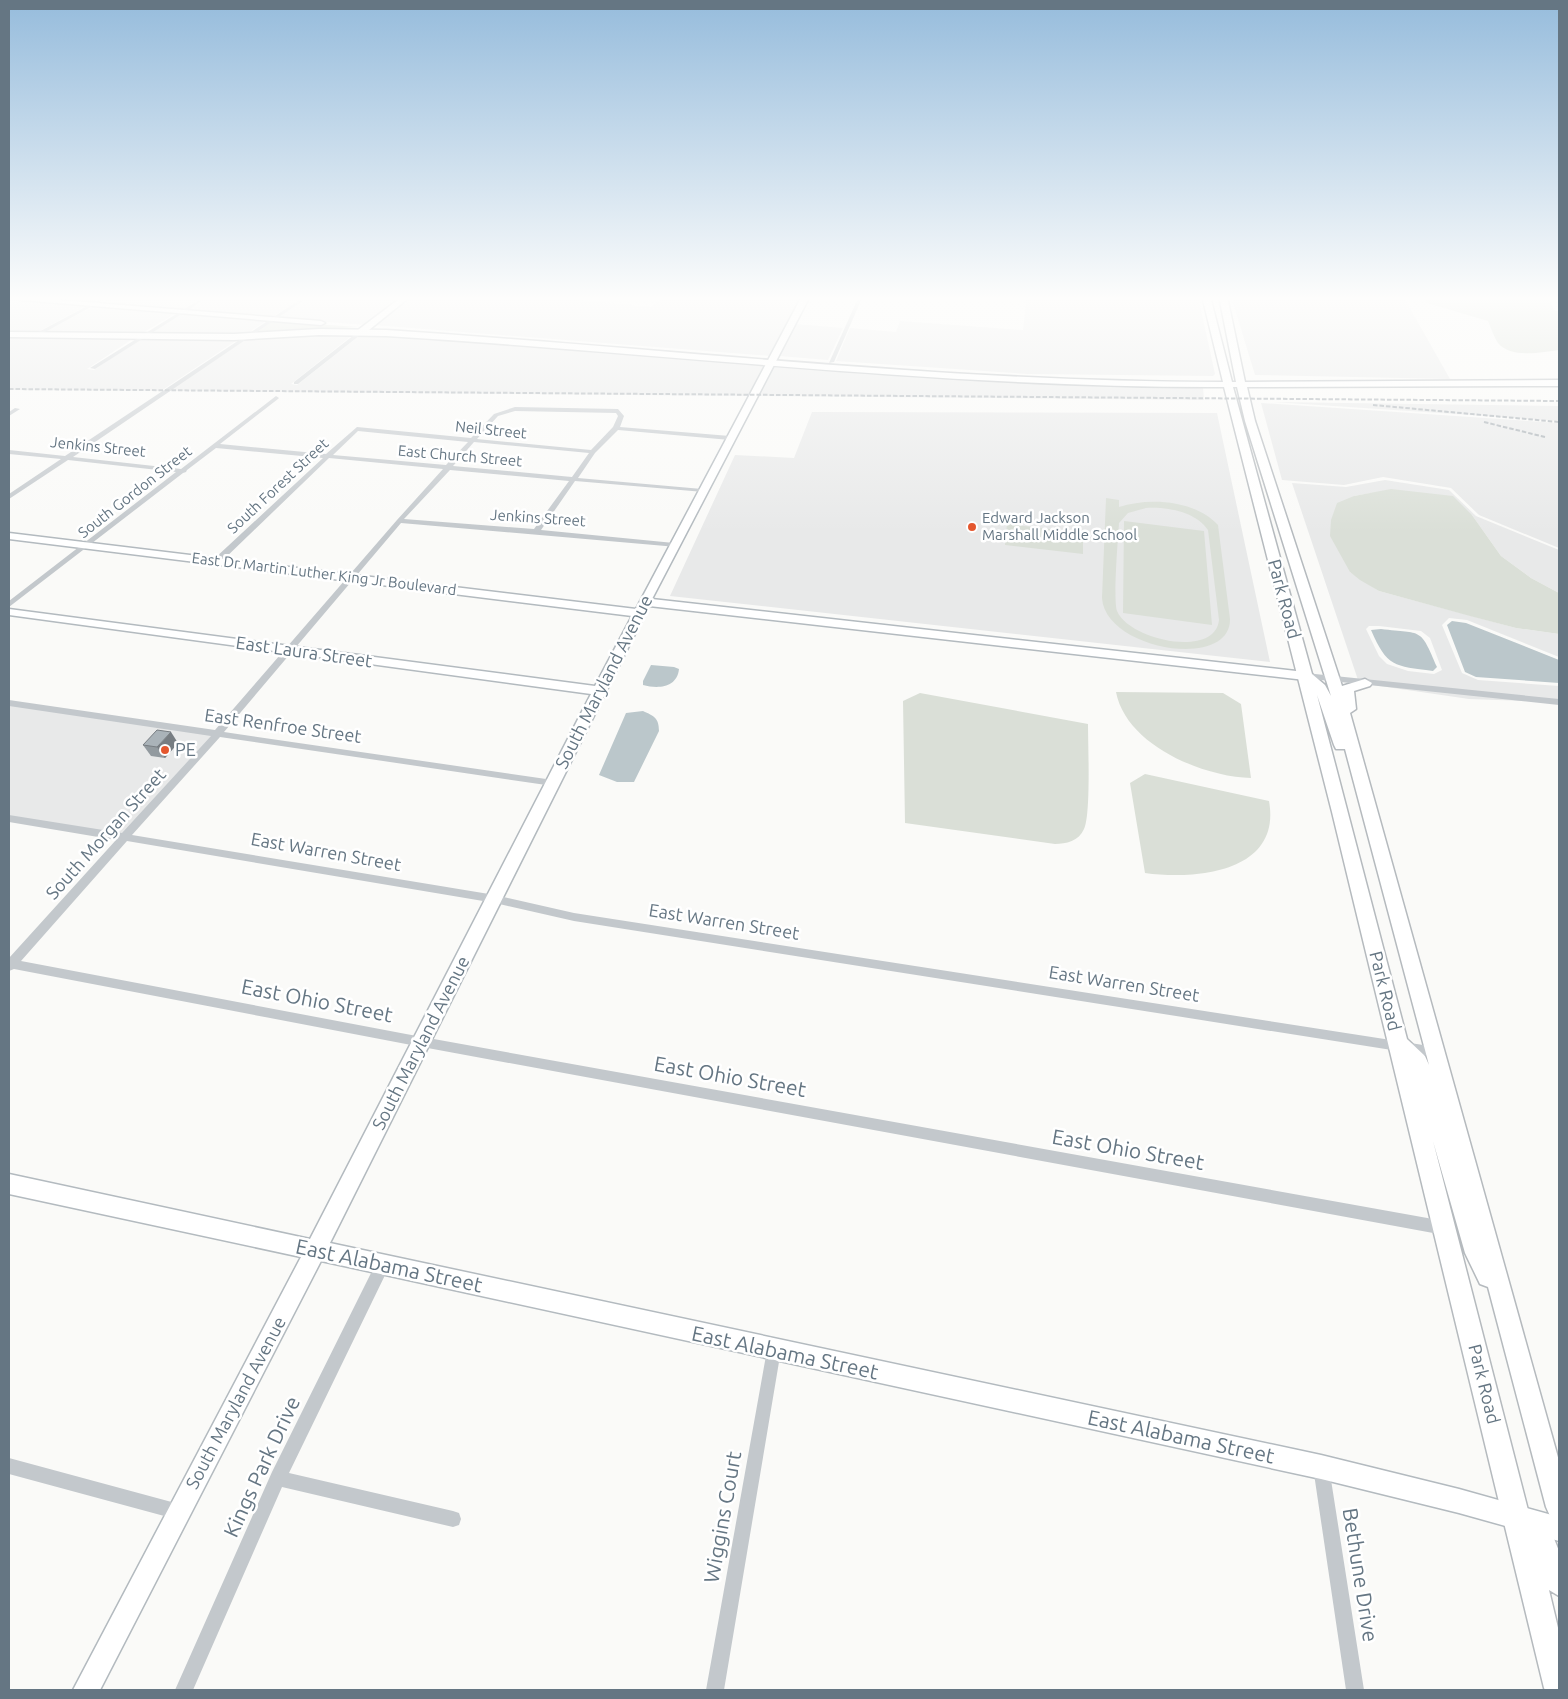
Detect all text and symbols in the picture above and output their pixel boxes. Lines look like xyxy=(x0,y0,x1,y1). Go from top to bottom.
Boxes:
street label: Neil Street xyxy=(454,417,528,442)
street label: Jenkins Street xyxy=(50,433,147,460)
street label: South Forest Street xyxy=(224,435,332,537)
street label: South Gordon Street xyxy=(75,442,195,541)
street label: East Church Street xyxy=(397,442,523,469)
street label: Jenkins Street xyxy=(490,506,587,529)
place label: Edward Jackson Marshall Middle School xyxy=(982,509,1137,543)
marker: Edward Jackson Marshall Middle School xyxy=(966,521,978,533)
street label: East Dr Martin Luther King Jr Boulevard xyxy=(191,549,457,598)
street label: Park Road xyxy=(1265,557,1305,641)
street label: South Maryland Avenue xyxy=(551,591,656,772)
street label: East Laura Street xyxy=(235,632,374,670)
street label: East Renfroe Street xyxy=(203,704,363,746)
place label: PE xyxy=(175,739,196,759)
marker: PE xyxy=(159,744,171,756)
street label: South Morgan Street xyxy=(41,764,169,903)
street label: East Warren Street xyxy=(250,828,403,874)
street label: East Warren Street xyxy=(647,899,801,943)
street label: Park Road xyxy=(1366,949,1406,1033)
street label: South Maryland Avenue xyxy=(368,952,473,1133)
street label: East Warren Street xyxy=(1047,961,1201,1005)
street label: East Ohio Street xyxy=(239,974,395,1026)
street label: East Ohio Street xyxy=(652,1051,808,1101)
street label: East Ohio Street xyxy=(1050,1124,1206,1174)
street label: East Alabama Street xyxy=(294,1234,485,1297)
street label: South Maryland Avenue xyxy=(181,1313,289,1492)
street label: East Alabama Street xyxy=(690,1321,881,1384)
street label: Park Road xyxy=(1465,1342,1505,1426)
street label: Kings Park Drive xyxy=(218,1392,304,1541)
street label: East Alabama Street xyxy=(1086,1405,1277,1468)
street label: Wiggins Court xyxy=(699,1449,745,1585)
street label: Bethune Drive xyxy=(1339,1506,1383,1643)

